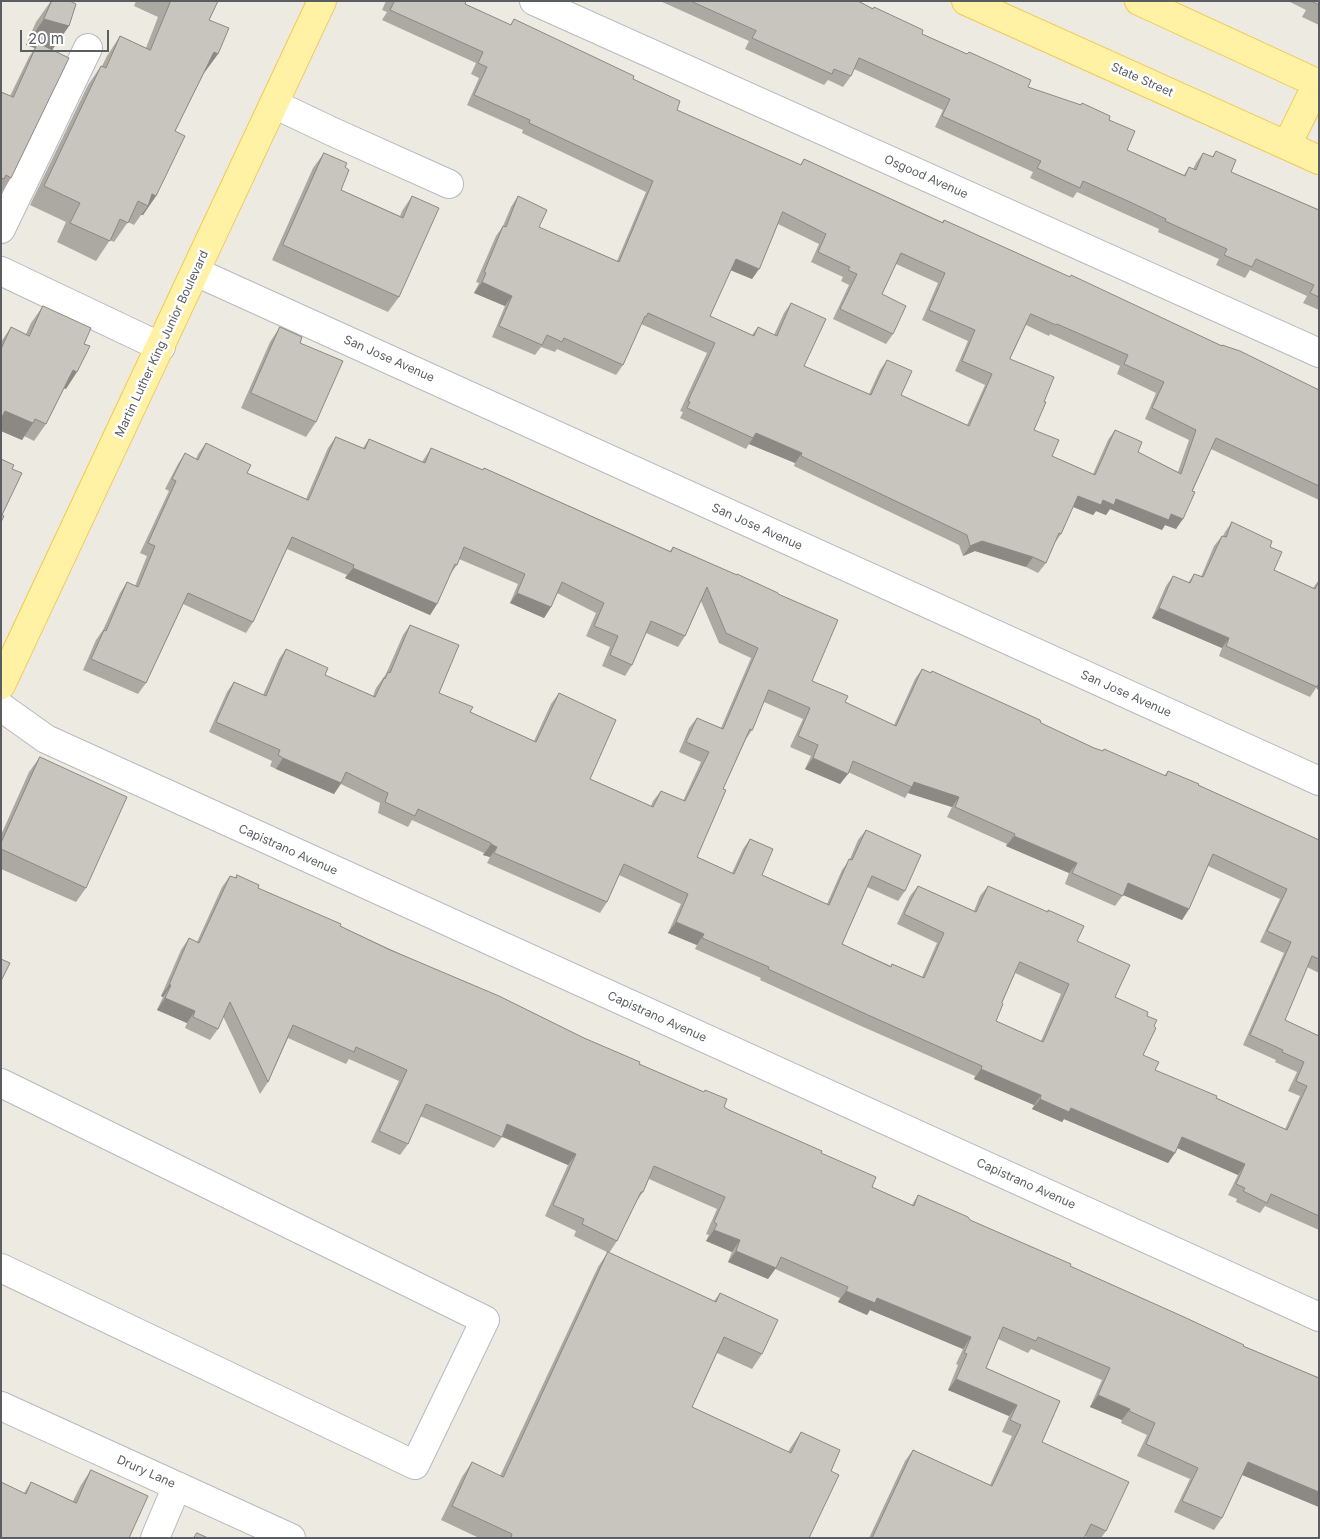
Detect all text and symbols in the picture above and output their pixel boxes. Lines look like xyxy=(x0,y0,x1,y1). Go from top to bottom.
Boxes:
scale bar xyxy=(22,20,111,52)
text: 20 m xyxy=(28,29,64,48)
street label: State Street xyxy=(1109,60,1175,100)
street label: Osgood Avenue xyxy=(882,152,970,202)
street label: Martin Luther King Junior Boulevard xyxy=(112,248,212,440)
street label: San Jose Avenue xyxy=(341,333,437,385)
street label: San Jose Avenue xyxy=(709,501,805,553)
street label: San Jose Avenue xyxy=(1078,668,1174,720)
street label: Capistrano Avenue xyxy=(236,822,340,878)
street label: Capistrano Avenue xyxy=(605,989,709,1045)
street label: Capistrano Avenue xyxy=(974,1156,1078,1212)
street label: Drury Lane xyxy=(114,1453,178,1491)

